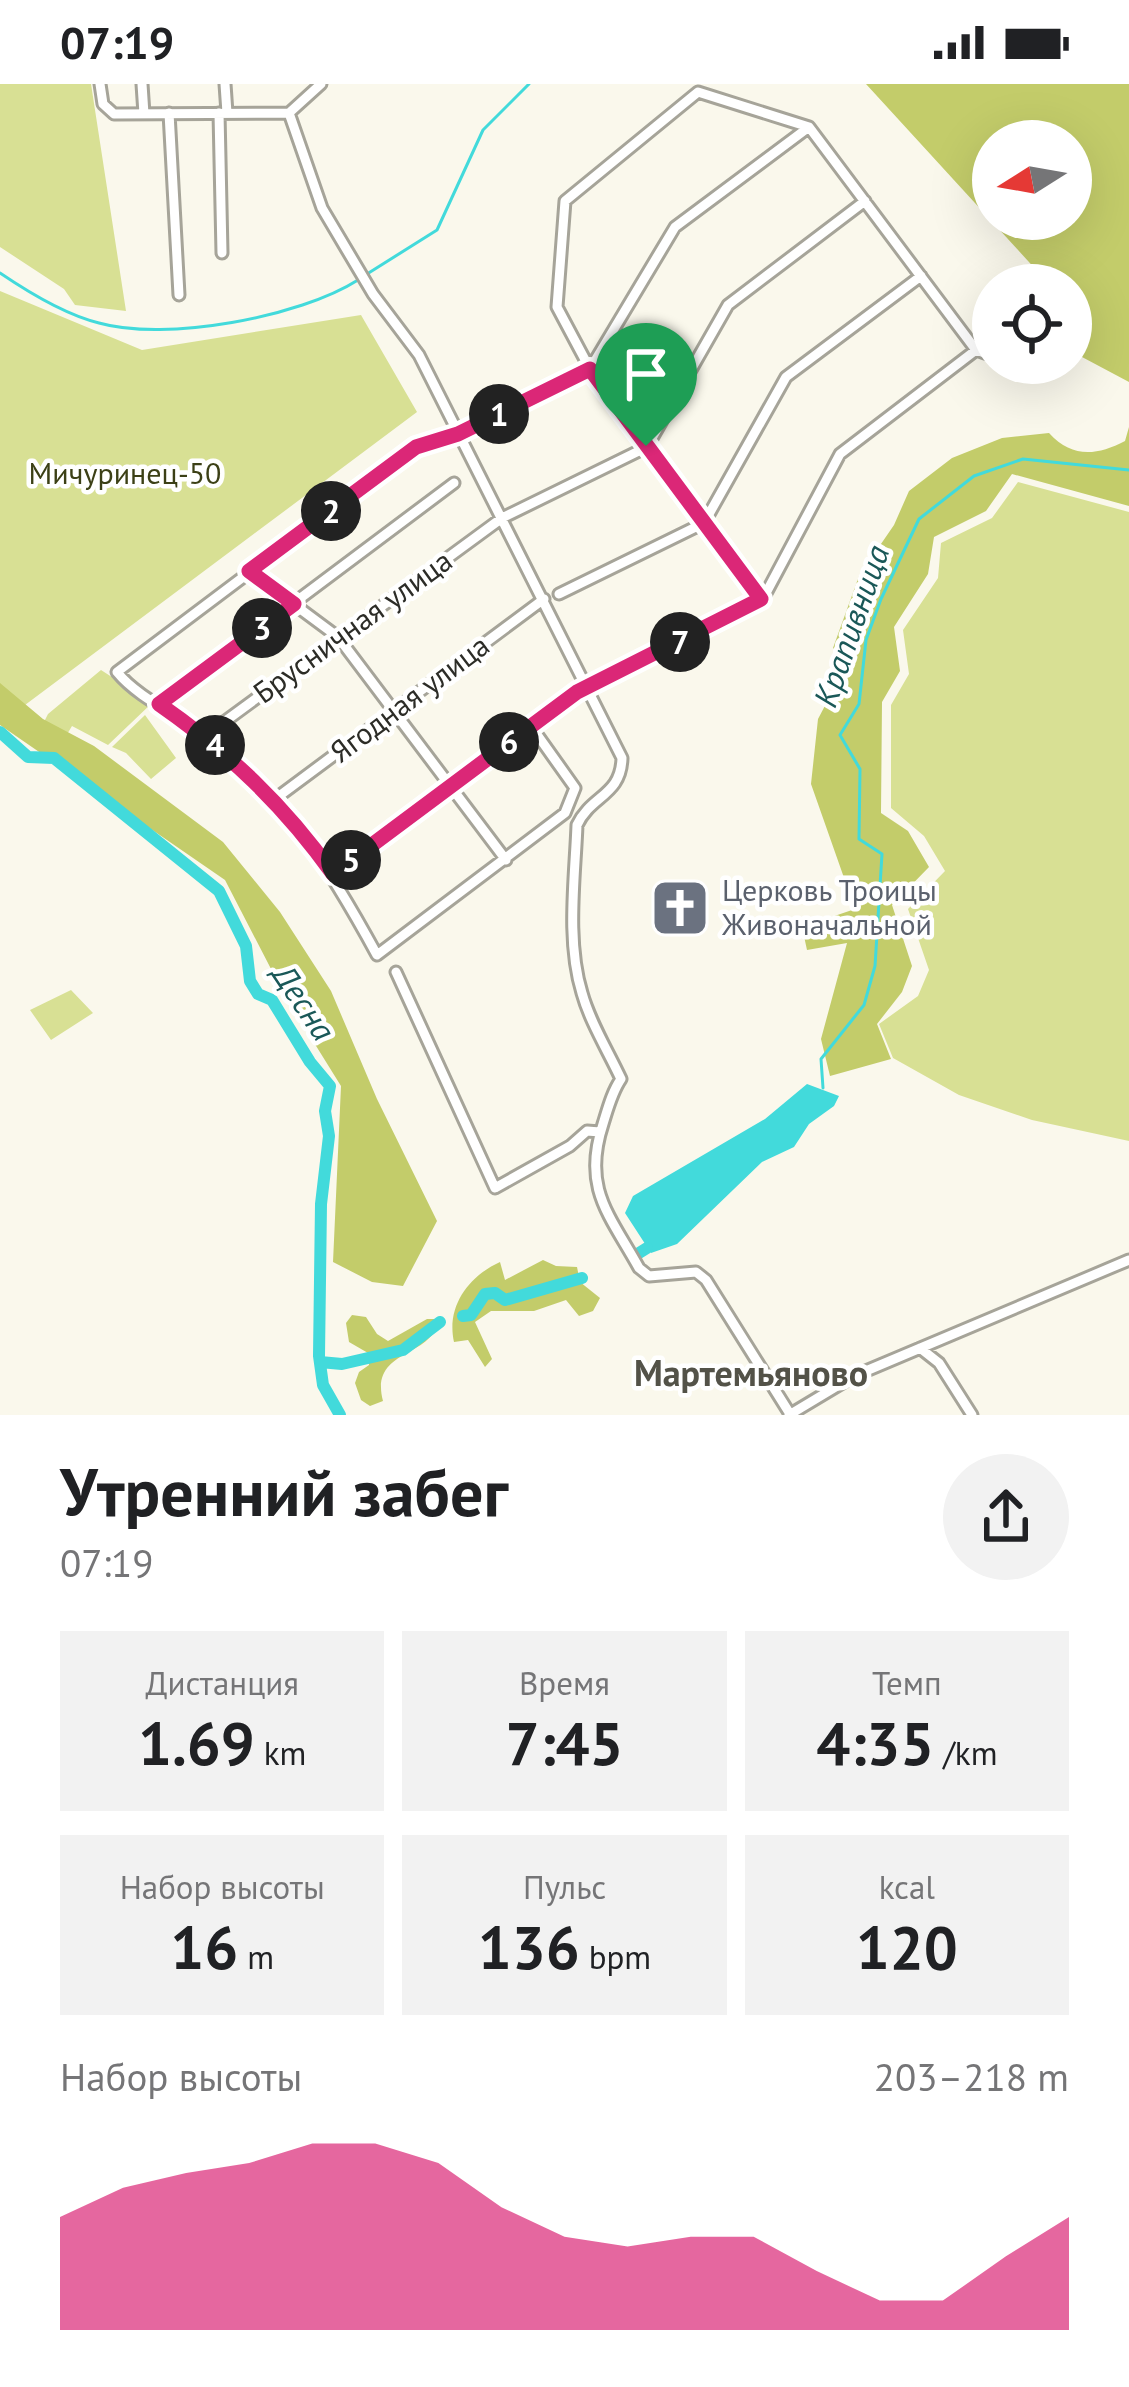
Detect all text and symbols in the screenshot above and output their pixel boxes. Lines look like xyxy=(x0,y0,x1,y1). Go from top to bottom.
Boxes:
text: 07:19 xyxy=(60,13,174,71)
north arrow xyxy=(972,120,1092,240)
map controls xyxy=(972,120,1092,384)
button: locate xyxy=(972,264,1092,384)
pin xyxy=(595,323,697,446)
icon: arrive xyxy=(613,341,679,407)
pin: 1 xyxy=(469,384,529,444)
text: 1 xyxy=(490,392,508,435)
park label: Мичуринец-50 xyxy=(29,453,221,492)
pin: 2 xyxy=(301,481,361,541)
text: 2 xyxy=(322,489,340,532)
water label: Крапивница xyxy=(803,539,898,712)
street label: Брусничная улица xyxy=(245,540,459,711)
pin: 3 xyxy=(232,598,292,658)
text: 3 xyxy=(253,606,271,649)
pin: 7 xyxy=(650,612,710,672)
text: 7 xyxy=(671,620,689,663)
street label: Ягодная улица xyxy=(322,625,496,770)
pin: 6 xyxy=(479,712,539,772)
pin: 4 xyxy=(185,715,245,775)
text: 6 xyxy=(500,720,518,763)
text: 4 xyxy=(206,723,224,766)
pin: 5 xyxy=(321,830,381,890)
text: 5 xyxy=(342,838,360,881)
place label: Церковь Троицы Живоначальной xyxy=(721,870,937,943)
church icon: Церковь Троицы Живоначальной xyxy=(649,877,711,939)
water label: Десна xyxy=(262,953,346,1048)
district label: Мартемьяново xyxy=(634,1349,868,1396)
text: Утренний забег xyxy=(60,1449,508,1534)
button: share xyxy=(943,1454,1069,1580)
text: 07:19 xyxy=(60,1537,154,1588)
text: Дистанция xyxy=(145,1661,299,1704)
text: Время xyxy=(519,1661,610,1704)
text: Темп xyxy=(872,1661,942,1704)
text: 1.69 xyxy=(138,1704,255,1782)
text: 7:45 xyxy=(505,1704,624,1782)
text: 4:35 xyxy=(816,1704,934,1782)
text: km xyxy=(255,1731,306,1774)
text: /km xyxy=(934,1731,997,1774)
text: Набор высоты xyxy=(120,1865,325,1908)
text: Пульс xyxy=(523,1865,606,1908)
text: kcal xyxy=(879,1865,935,1908)
text: 16 xyxy=(170,1908,238,1986)
text: 136 xyxy=(478,1908,580,1986)
text: 120 xyxy=(856,1908,958,1986)
text: m xyxy=(238,1935,274,1978)
text: bpm xyxy=(580,1935,651,1978)
text: Набор высоты xyxy=(60,2051,302,2102)
text: 203–218 m xyxy=(874,2051,1069,2102)

